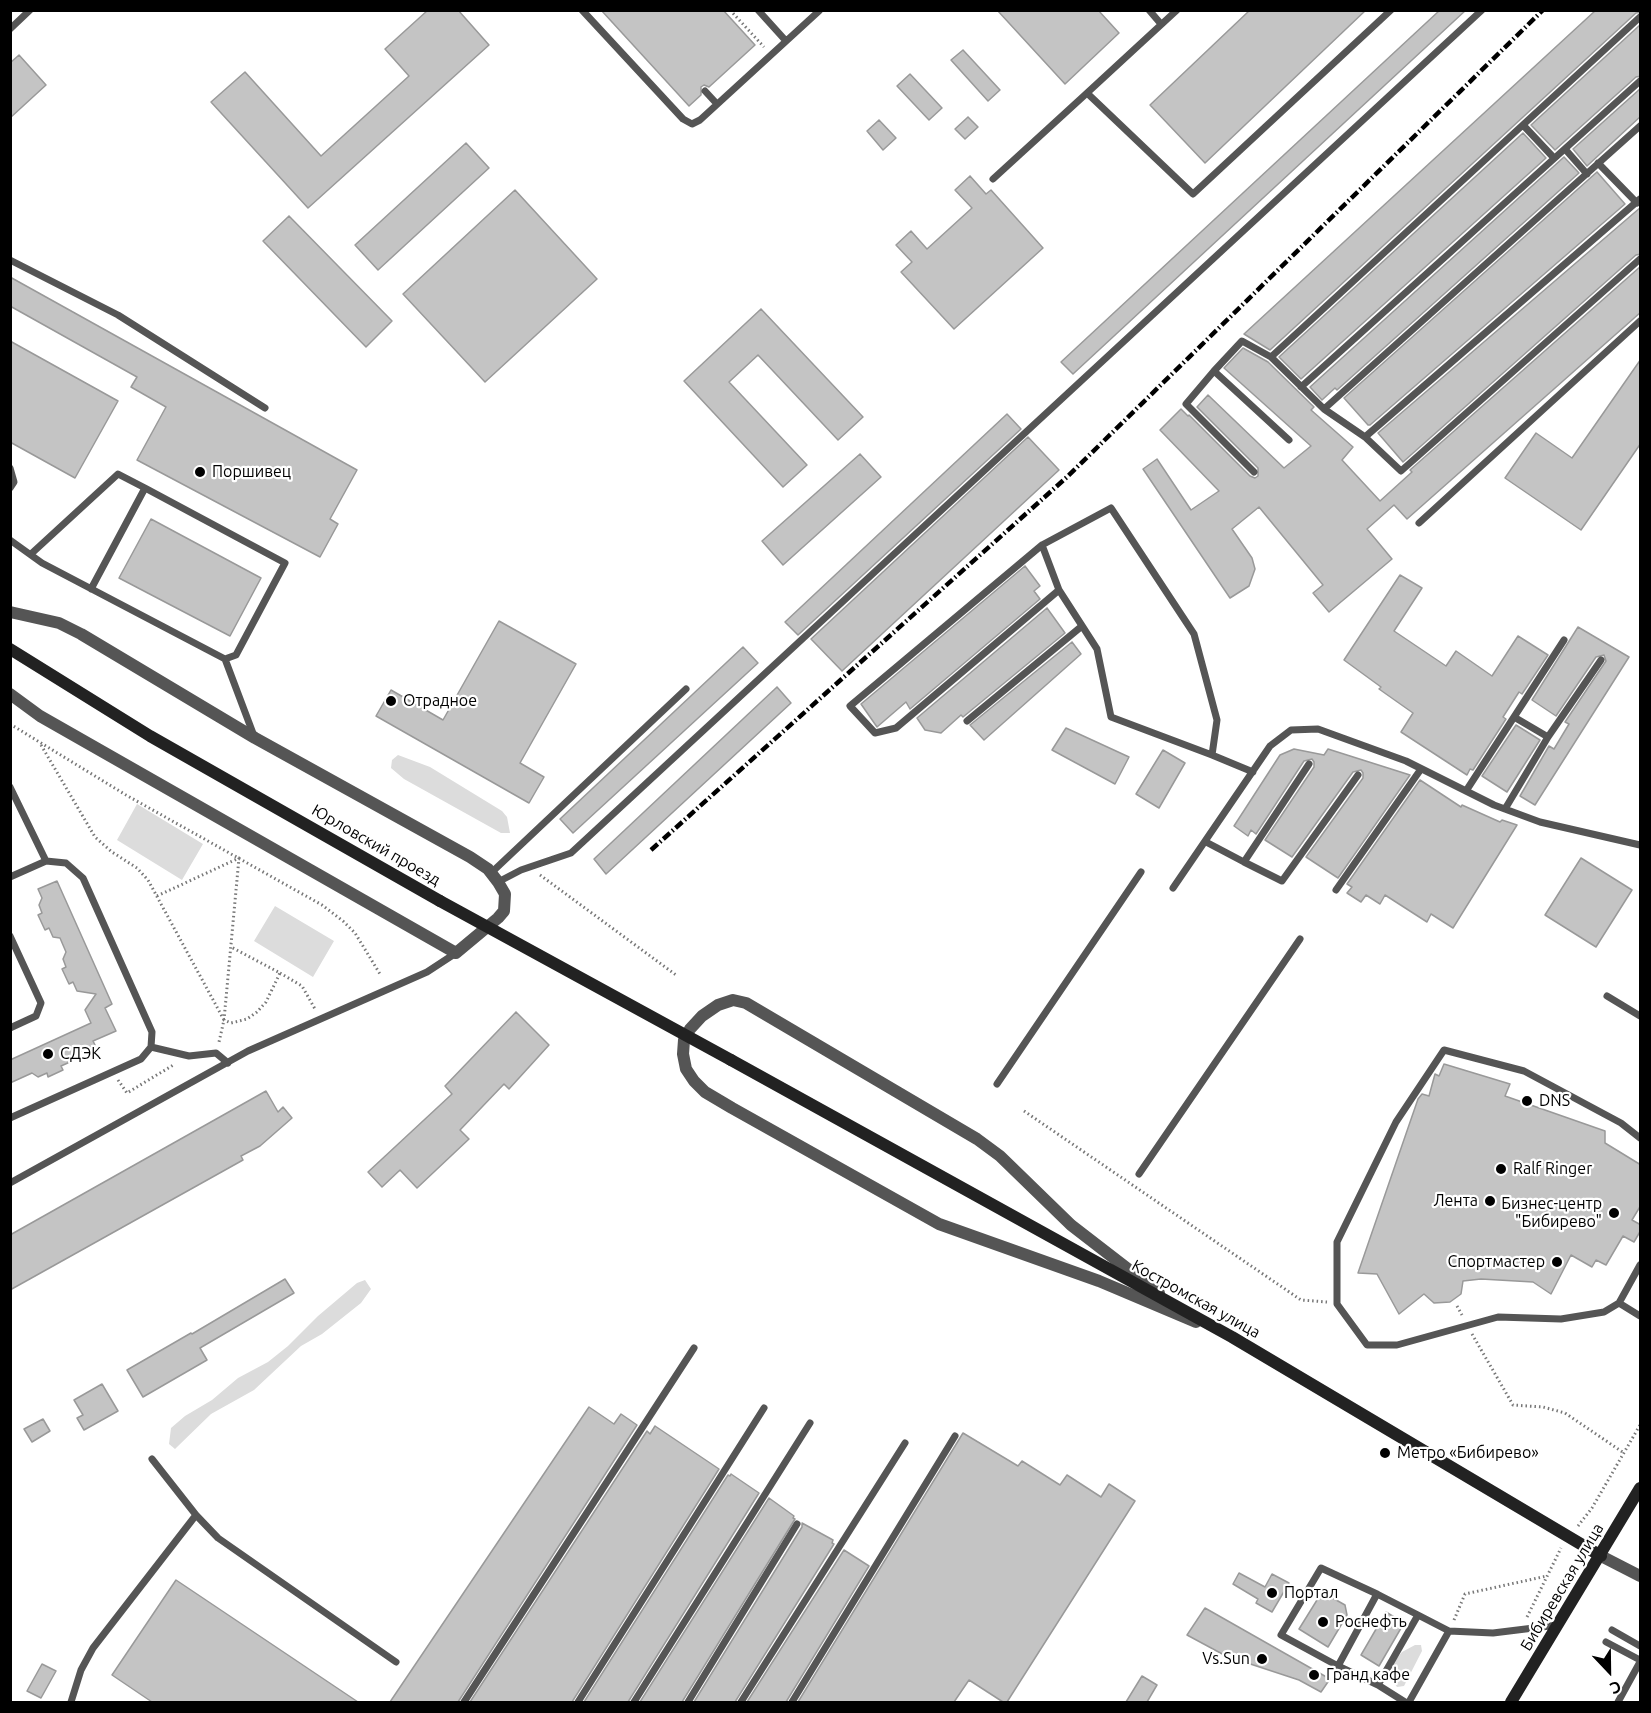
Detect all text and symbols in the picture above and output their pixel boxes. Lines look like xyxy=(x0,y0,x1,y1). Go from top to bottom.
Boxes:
place label: Поршивец xyxy=(212,462,291,482)
marker: Поршивец xyxy=(193,465,207,479)
place label: Отрадное xyxy=(403,691,477,711)
marker: Отрадное xyxy=(384,694,398,708)
street label: Юрловский проезд xyxy=(308,800,444,890)
place label: СДЭК xyxy=(60,1044,101,1064)
marker: СДЭК xyxy=(41,1047,55,1061)
place label: DNS xyxy=(1539,1091,1570,1111)
marker: DNS xyxy=(1520,1094,1534,1108)
place label: Ralf Ringer xyxy=(1513,1159,1592,1179)
marker: Ralf Ringer xyxy=(1494,1162,1508,1176)
place label: Лента xyxy=(1433,1191,1478,1211)
marker: Лента xyxy=(1483,1194,1497,1208)
place label: Бизнес-центр "Бибирево" xyxy=(1501,1194,1602,1232)
marker: Бизнес-центр "Бибирево" xyxy=(1607,1206,1621,1220)
place label: Спортмастер xyxy=(1447,1252,1545,1272)
marker: Спортмастер xyxy=(1550,1255,1564,1269)
street label: Костромская улица xyxy=(1128,1256,1264,1342)
place label: Метро «Бибирево» xyxy=(1397,1443,1539,1463)
marker: Метро «Бибирево» xyxy=(1378,1446,1392,1460)
street label: Бибиревская улица xyxy=(1516,1520,1608,1654)
place label: Портал xyxy=(1284,1583,1338,1603)
marker: Портал xyxy=(1265,1586,1279,1600)
place label: Роснефть xyxy=(1335,1612,1407,1632)
marker: Роснефть xyxy=(1316,1615,1330,1629)
north arrow xyxy=(1579,1641,1639,1701)
place label: Vs.Sun xyxy=(1202,1649,1250,1669)
marker: Vs.Sun xyxy=(1255,1652,1269,1666)
place label: Гранд кафе xyxy=(1326,1665,1410,1685)
marker: Гранд кафе xyxy=(1307,1668,1321,1682)
text: С xyxy=(1608,1677,1624,1698)

